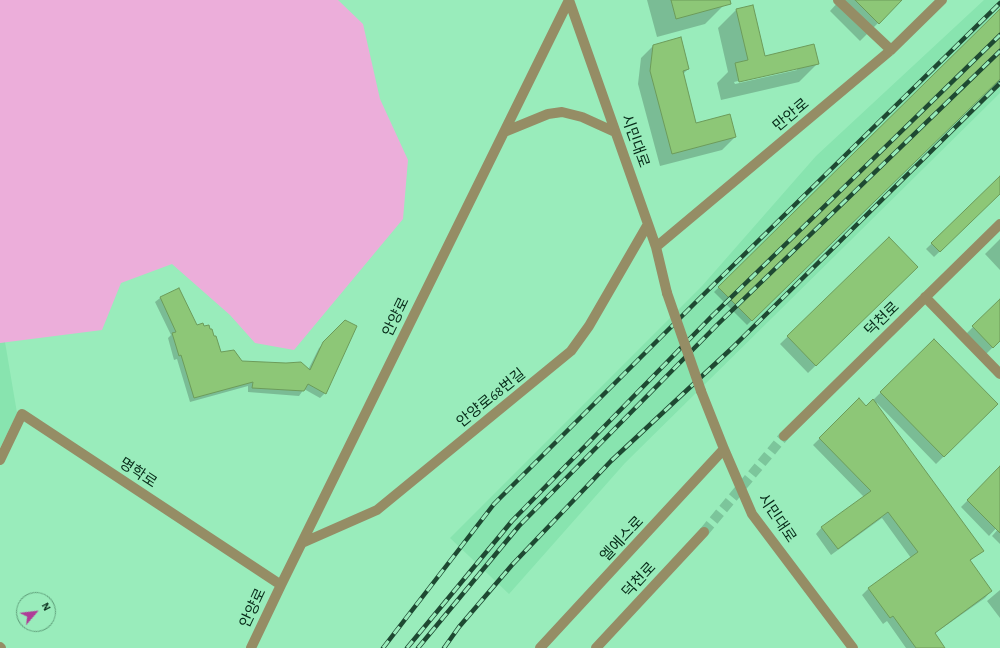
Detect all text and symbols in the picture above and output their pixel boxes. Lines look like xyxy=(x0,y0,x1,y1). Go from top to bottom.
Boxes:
street label: 만안로 xyxy=(769,95,813,135)
street label: 시민대로 xyxy=(617,112,653,170)
street label: 안양로 xyxy=(379,294,413,340)
street label: 덕천로 xyxy=(861,298,903,340)
street label: 안양로68번길 xyxy=(453,365,529,431)
street label: 명학로 xyxy=(116,454,160,492)
street label: 시민대로 xyxy=(754,490,800,546)
street label: 엘에스로 xyxy=(597,513,647,565)
street label: 덕천로 xyxy=(618,559,660,601)
street label: 안양로 xyxy=(236,585,270,631)
north arrow xyxy=(16,592,56,632)
text: N xyxy=(40,601,53,613)

